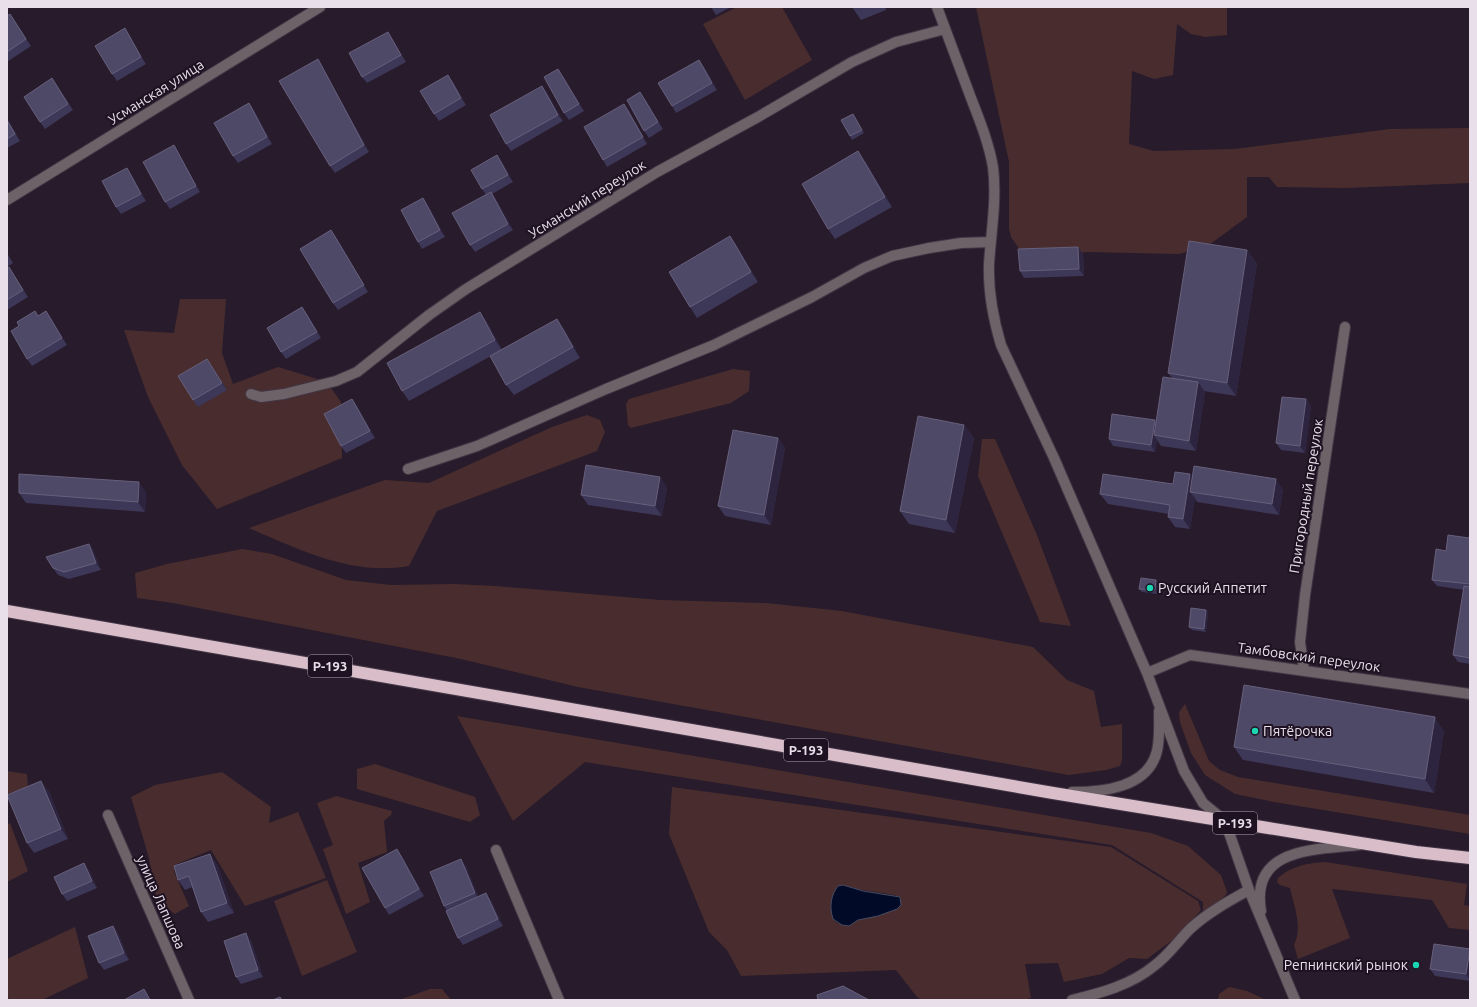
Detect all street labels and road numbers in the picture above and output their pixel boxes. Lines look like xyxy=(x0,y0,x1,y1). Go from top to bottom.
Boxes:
street label: Усманская улица xyxy=(105,56,207,128)
street label: Усманский переулок xyxy=(526,156,648,242)
street label: Пригородный переулок xyxy=(1286,418,1326,574)
street label: Тамбовский переулок xyxy=(1237,639,1381,675)
road number: Р-193 xyxy=(308,655,352,677)
road number: Р-193 xyxy=(784,739,828,761)
road number: Р-193 xyxy=(1213,812,1257,834)
street label: улица Лапшова xyxy=(133,853,189,951)

